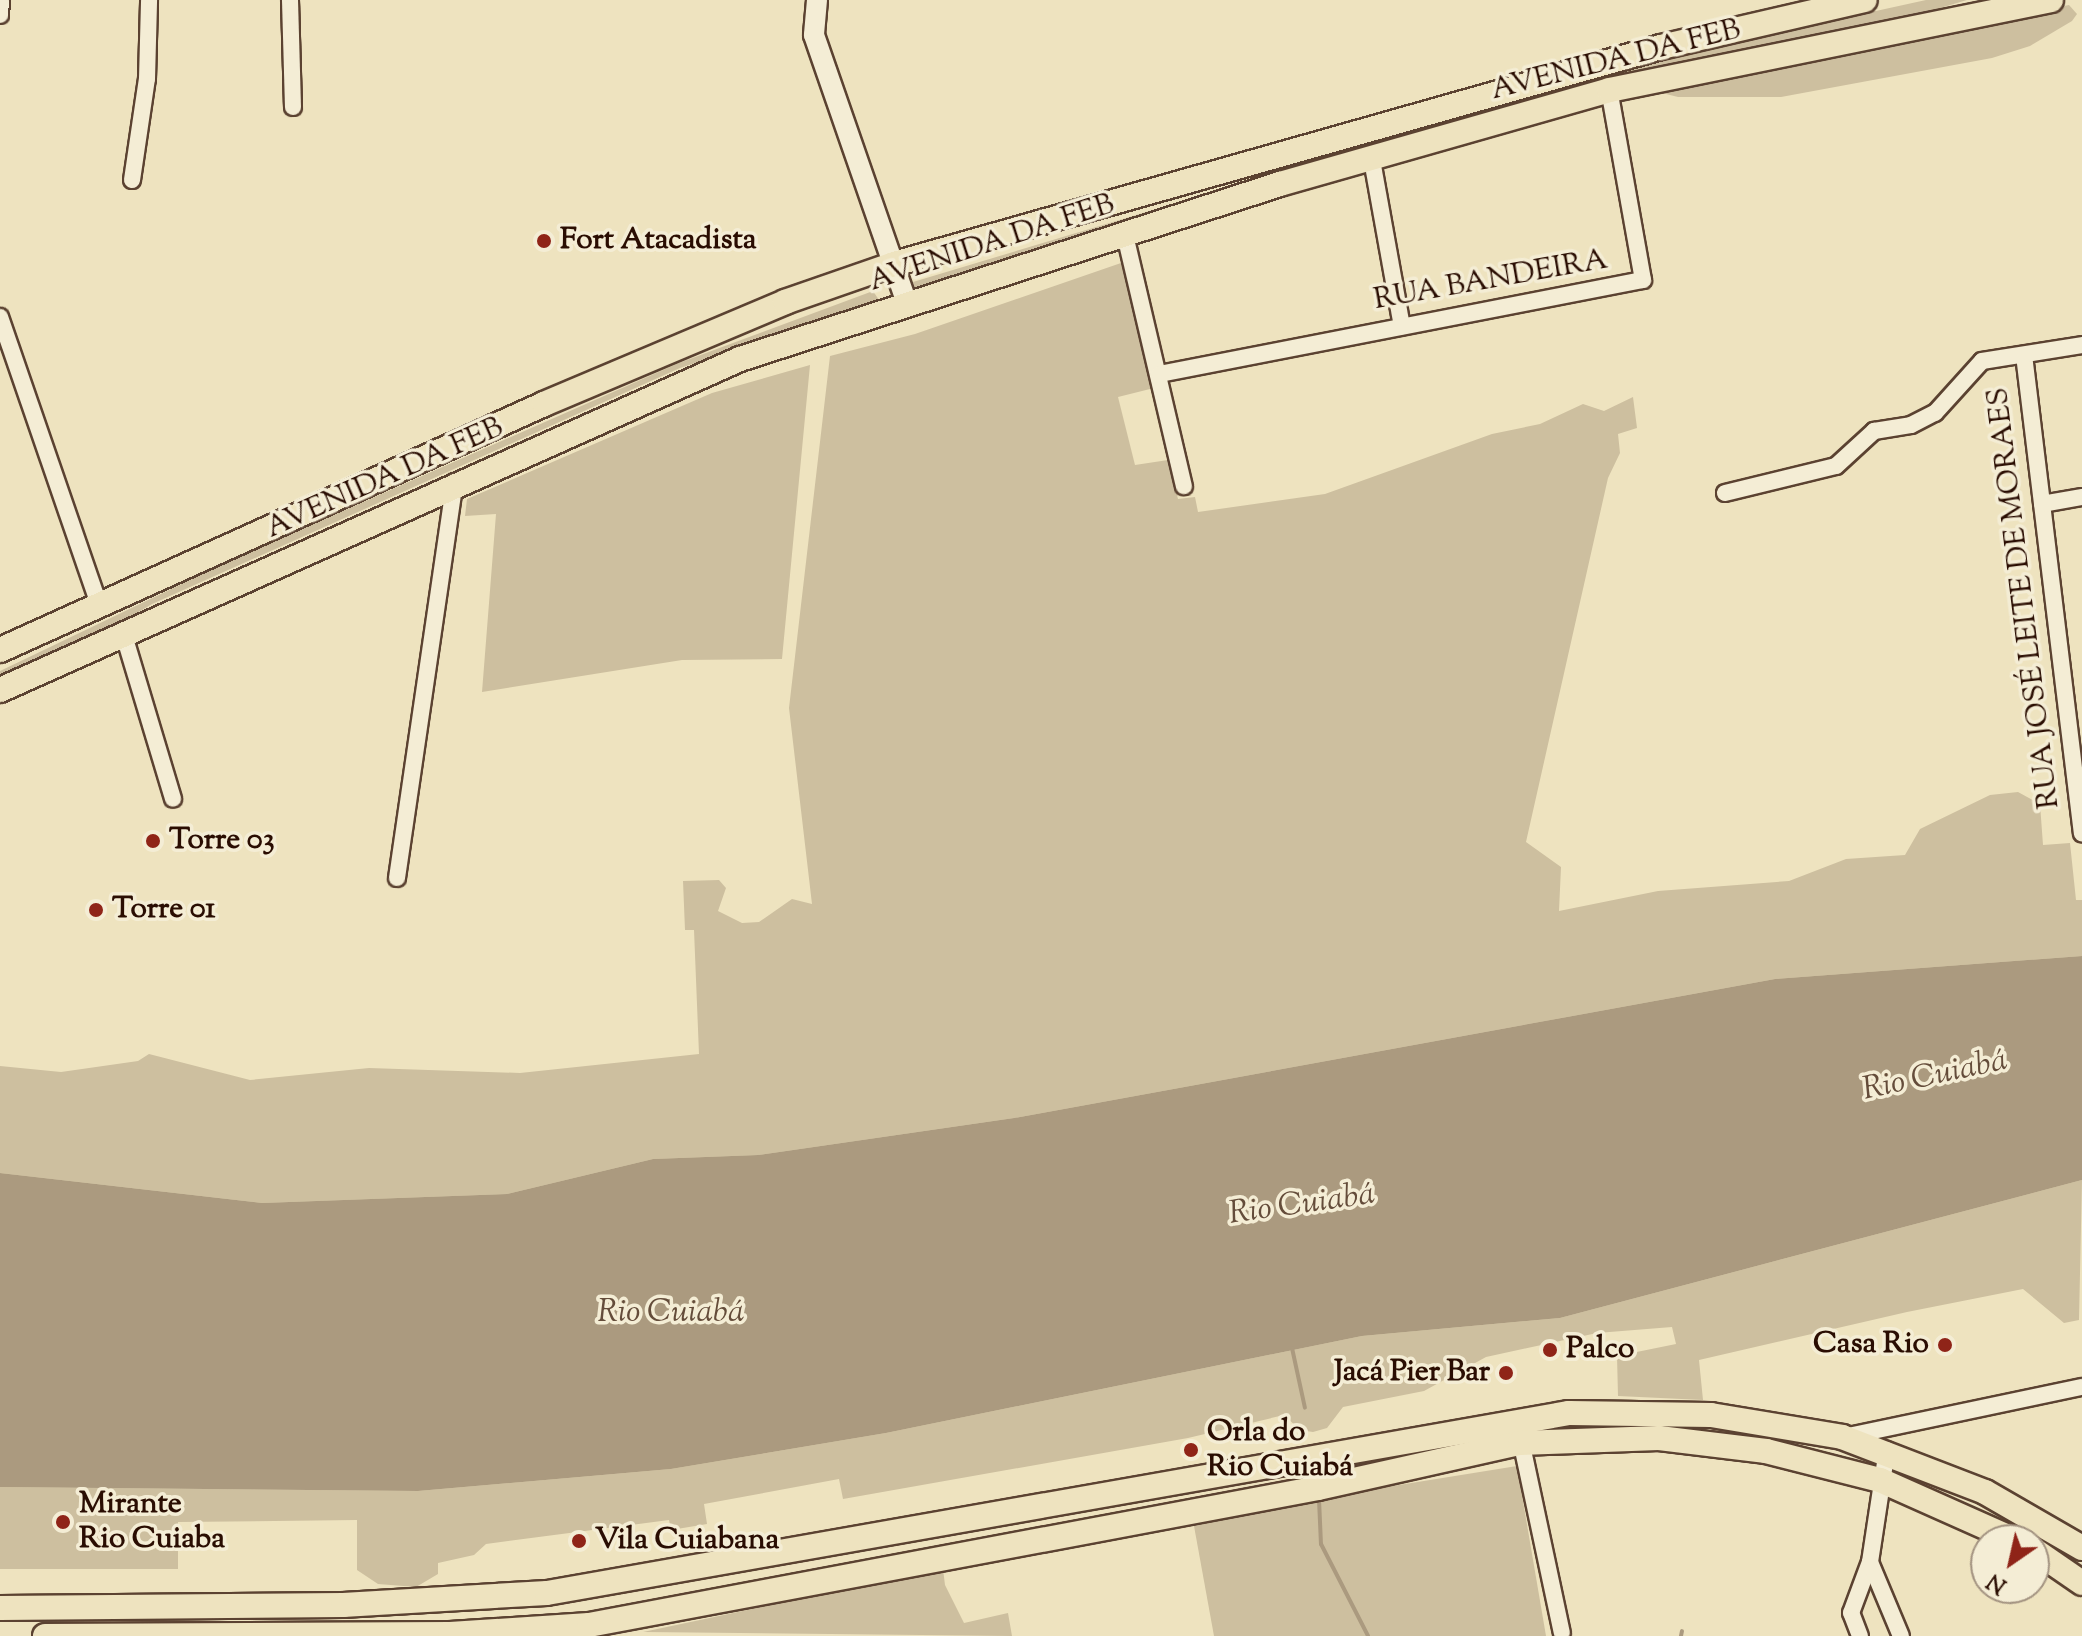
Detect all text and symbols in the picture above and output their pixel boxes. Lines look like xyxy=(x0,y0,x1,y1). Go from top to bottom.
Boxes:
street label: AVENIDA DA FEB xyxy=(1487,13,1745,109)
street label: AVENIDA DA FEB xyxy=(865,187,1119,301)
place label: Fort Atacadista xyxy=(560,223,757,259)
marker: Fort Atacadista xyxy=(535,232,553,250)
street label: RUA BANDEIRA xyxy=(1371,243,1611,319)
street label: RUA JOSÉ LEITE DE MORAES xyxy=(1981,385,2069,811)
street label: AVENIDA DA FEB xyxy=(261,411,509,547)
place label: Torre 03 xyxy=(169,823,275,859)
marker: Torre 03 xyxy=(144,832,162,850)
place label: Torre 01 xyxy=(112,892,215,928)
marker: Torre 01 xyxy=(87,901,105,919)
water label: Rio Cuiabá xyxy=(1859,1042,2011,1110)
water label: Rio Cuiabá xyxy=(1227,1176,1377,1234)
water label: Rio Cuiabá xyxy=(598,1294,744,1332)
place label: Casa Rio xyxy=(1813,1327,1929,1363)
place label: Palco xyxy=(1566,1332,1634,1368)
marker: Casa Rio xyxy=(1936,1336,1954,1354)
marker: Palco xyxy=(1541,1341,1559,1359)
place label: Jacá Pier Bar xyxy=(1334,1355,1490,1391)
marker: Jacá Pier Bar xyxy=(1497,1364,1515,1382)
place label: Orla do Rio Cuiabá xyxy=(1207,1415,1353,1486)
marker: Orla do Rio Cuiabá xyxy=(1182,1441,1200,1459)
place label: Mirante Rio Cuiaba xyxy=(79,1487,225,1558)
marker: Mirante Rio Cuiaba xyxy=(54,1513,72,1531)
place label: Vila Cuiabana xyxy=(595,1523,779,1559)
north arrow xyxy=(1970,1524,2050,1604)
marker: Vila Cuiabana xyxy=(570,1532,588,1550)
text: N xyxy=(1981,1564,2014,1600)

